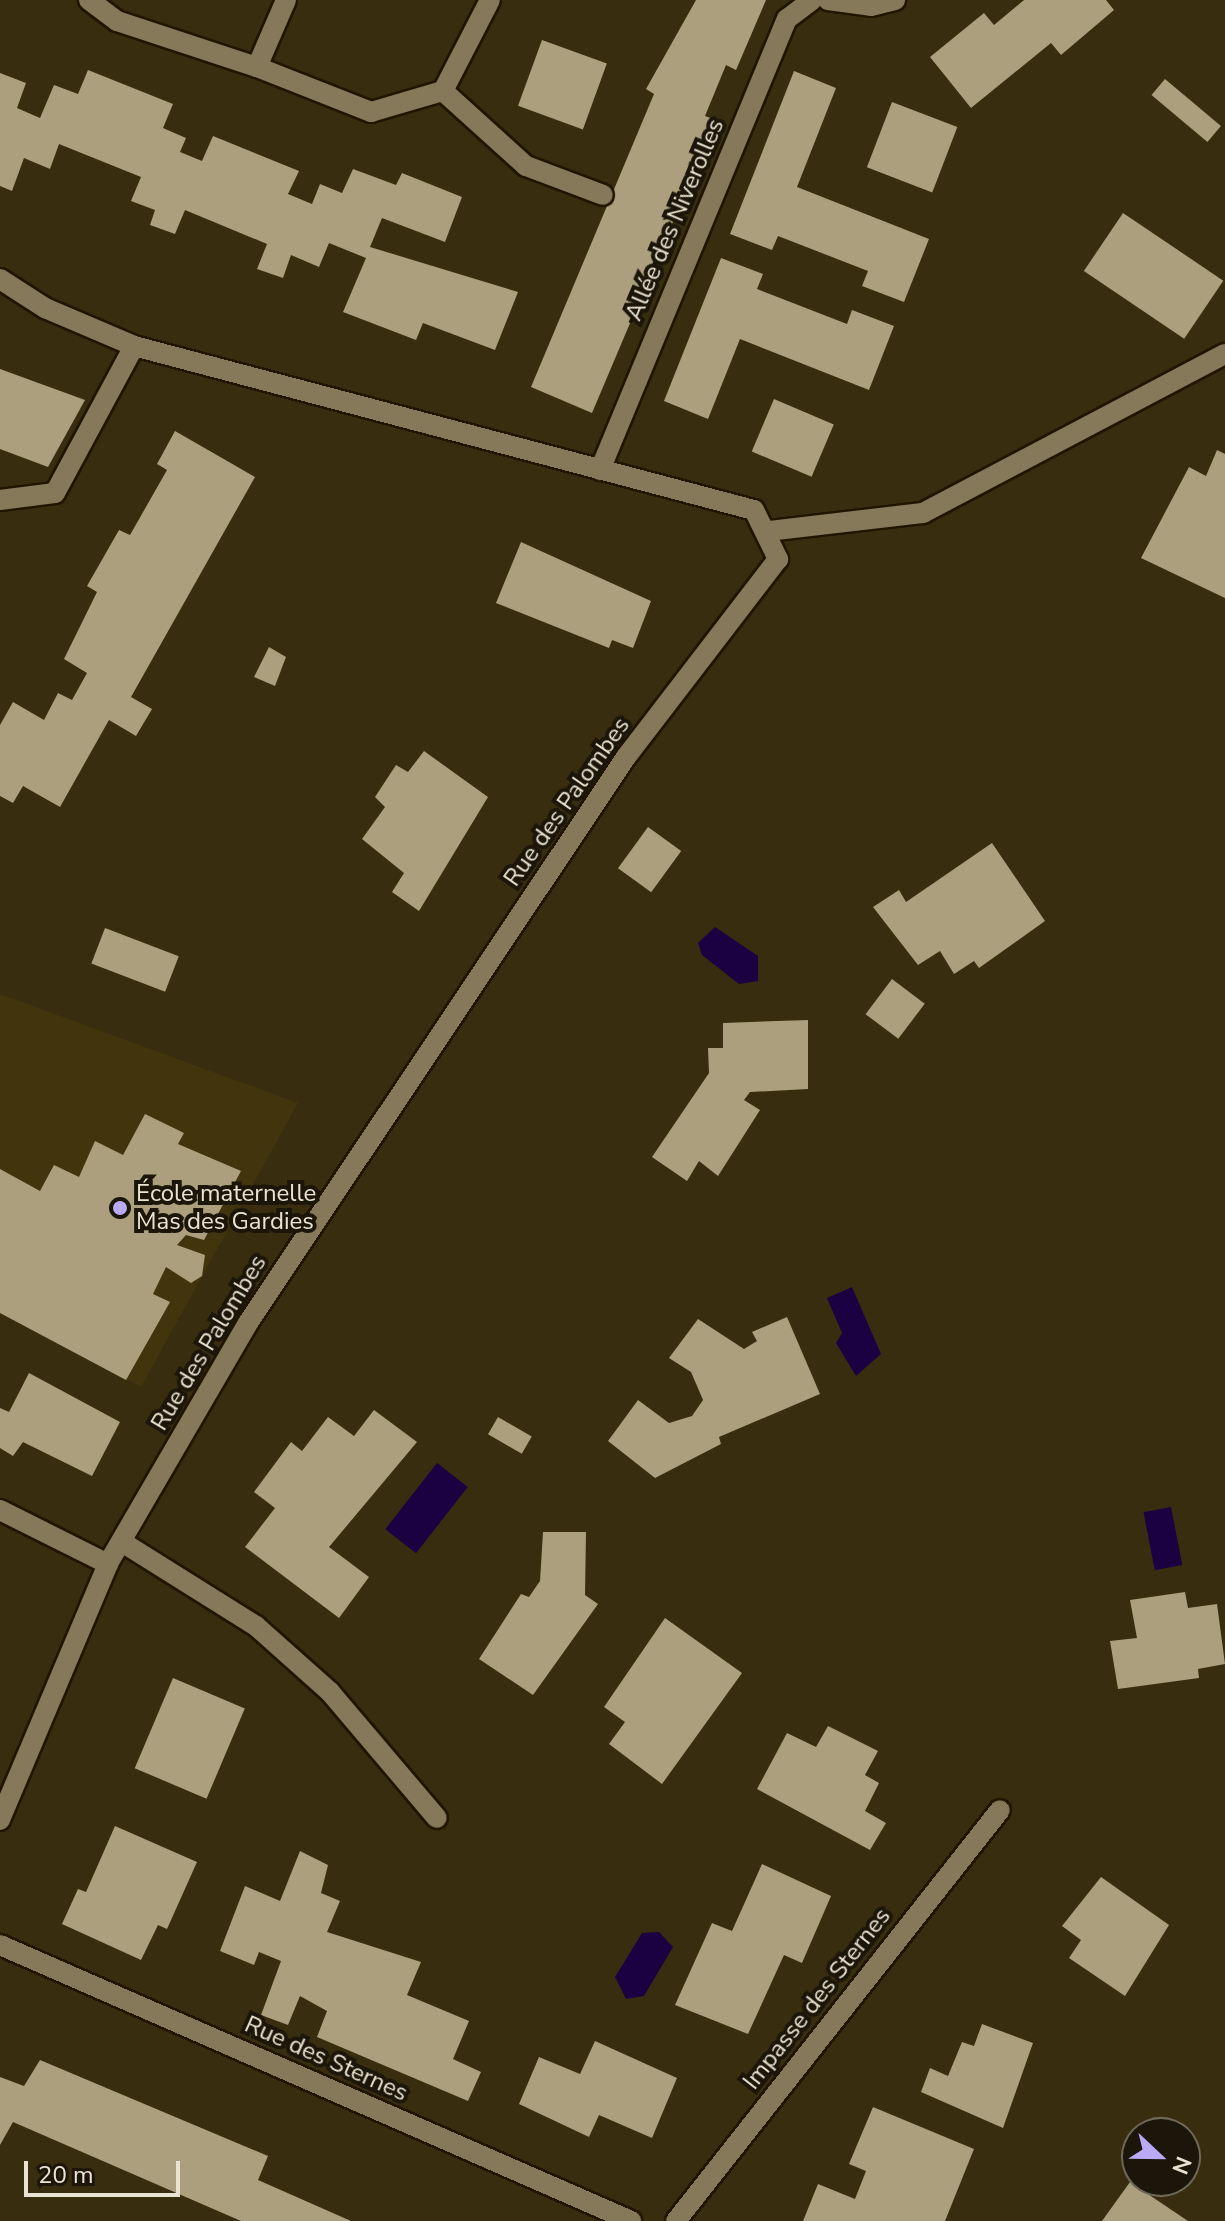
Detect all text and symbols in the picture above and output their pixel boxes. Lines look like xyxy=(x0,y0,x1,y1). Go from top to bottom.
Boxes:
street label: Allée des Niverolles xyxy=(620,115,730,325)
street label: Rue des Palombes xyxy=(498,712,636,892)
place label: École maternelle Mas des Gardies xyxy=(136,1180,316,1236)
marker: École maternelle Mas des Gardies xyxy=(111,1199,129,1217)
street label: Rue des Palombes xyxy=(145,1250,273,1436)
street label: Impasse des Sternes xyxy=(737,1903,897,2095)
street label: Rue des Sternes xyxy=(240,2010,412,2108)
north arrow xyxy=(1121,2117,1201,2197)
scale bar xyxy=(28,2145,184,2195)
text: N xyxy=(1164,2152,1198,2178)
text: 20 m xyxy=(38,2159,94,2191)

